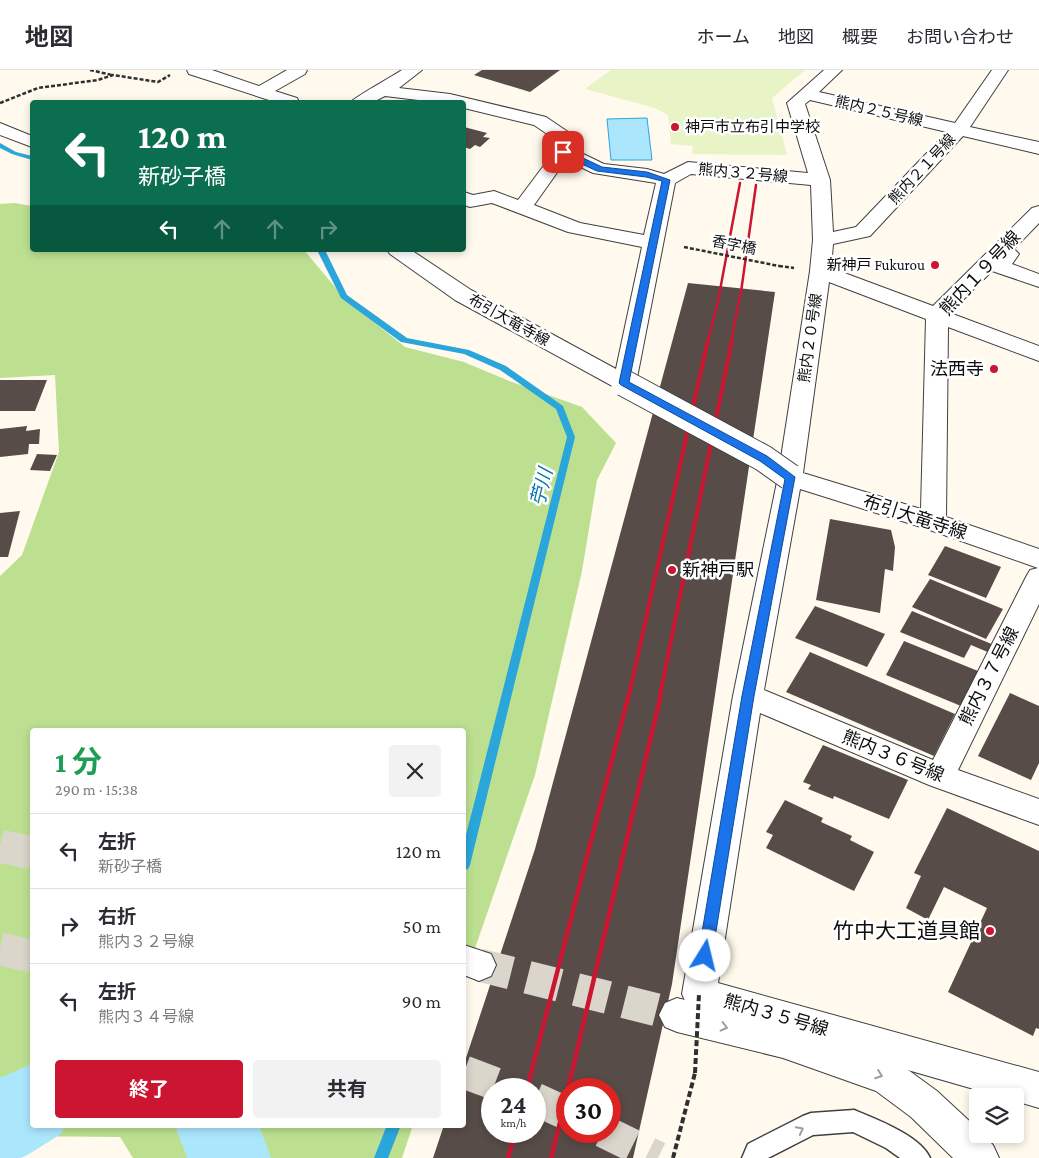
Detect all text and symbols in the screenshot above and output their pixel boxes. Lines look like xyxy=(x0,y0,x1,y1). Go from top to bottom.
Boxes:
text: 地図 xyxy=(25,23,73,50)
text: ホーム xyxy=(697,27,750,47)
text: 地図 xyxy=(778,27,814,47)
text: 概要 xyxy=(842,27,878,47)
text: お問い合わせ xyxy=(906,27,1014,47)
street label: 熊内２５号線 xyxy=(833,93,925,129)
text: 120 m xyxy=(138,117,227,156)
place label: 神戸市立布引中学校 xyxy=(685,119,820,135)
icon: left xyxy=(55,120,120,185)
marker: 神戸市立布引中学校 xyxy=(669,121,681,133)
pin xyxy=(542,131,584,173)
street label: 熊内２１号線 xyxy=(885,131,959,207)
icon: arrive xyxy=(549,138,577,166)
street label: 熊内３２号線 xyxy=(697,161,789,185)
text: 新砂子橋 xyxy=(138,164,226,189)
icon: left xyxy=(155,215,183,243)
icon: ahead xyxy=(208,215,236,243)
icon: ahead xyxy=(261,215,289,243)
icon: right xyxy=(314,215,342,243)
street label: 熊内１９号線 xyxy=(936,227,1024,319)
street label: 香字橋 xyxy=(710,233,758,257)
place label: 新神戸 Fukurou xyxy=(827,257,925,273)
marker: 新神戸 Fukurou xyxy=(929,259,941,271)
street label: 布引大竜寺線 xyxy=(466,291,552,349)
street label: 熊内２０号線 xyxy=(796,292,824,384)
place label: 法西寺 xyxy=(930,359,984,379)
marker: 法西寺 xyxy=(988,363,1000,375)
water label: 苧川 xyxy=(527,464,557,508)
street label: 布引大竜寺線 xyxy=(861,491,969,543)
place label: 新神戸駅 xyxy=(682,560,754,580)
marker: 新神戸駅 xyxy=(666,564,678,576)
street label: 熊内３７号線 xyxy=(956,623,1022,729)
street label: 熊内３６号線 xyxy=(839,726,947,786)
text: 1 分 xyxy=(55,745,102,778)
button: close xyxy=(389,745,441,797)
text: 290 m · 15:38 xyxy=(55,781,138,798)
text: 左折 xyxy=(98,831,136,852)
icon: left xyxy=(55,837,83,865)
text: 120 m xyxy=(396,841,441,862)
text: 新砂子橋 xyxy=(98,858,162,875)
text: 右折 xyxy=(98,906,136,927)
icon: right xyxy=(55,912,83,940)
text: 50 m xyxy=(402,916,441,937)
place label: 竹中大工道具館 xyxy=(833,919,980,943)
marker: 竹中大工道具館 xyxy=(984,925,996,937)
position arrow xyxy=(678,929,730,981)
text: 熊内３２号線 xyxy=(98,933,194,950)
text: 左折 xyxy=(98,981,136,1002)
icon: left xyxy=(55,987,83,1015)
text: 90 m xyxy=(402,991,441,1012)
street label: 熊内３５号線 xyxy=(721,991,831,1039)
text: 熊内３４号線 xyxy=(98,1008,194,1025)
one-way arrow xyxy=(720,1021,728,1031)
button: 終了 xyxy=(55,1060,243,1118)
button: 共有 xyxy=(253,1060,441,1118)
one-way arrow xyxy=(874,1069,883,1079)
speed limit sign: 30 xyxy=(556,1078,621,1143)
map controls xyxy=(969,1088,1024,1143)
button: layers xyxy=(969,1088,1024,1143)
text: 24 xyxy=(500,1091,527,1118)
text: km/h xyxy=(501,1116,526,1130)
one-way arrow xyxy=(794,1126,803,1136)

